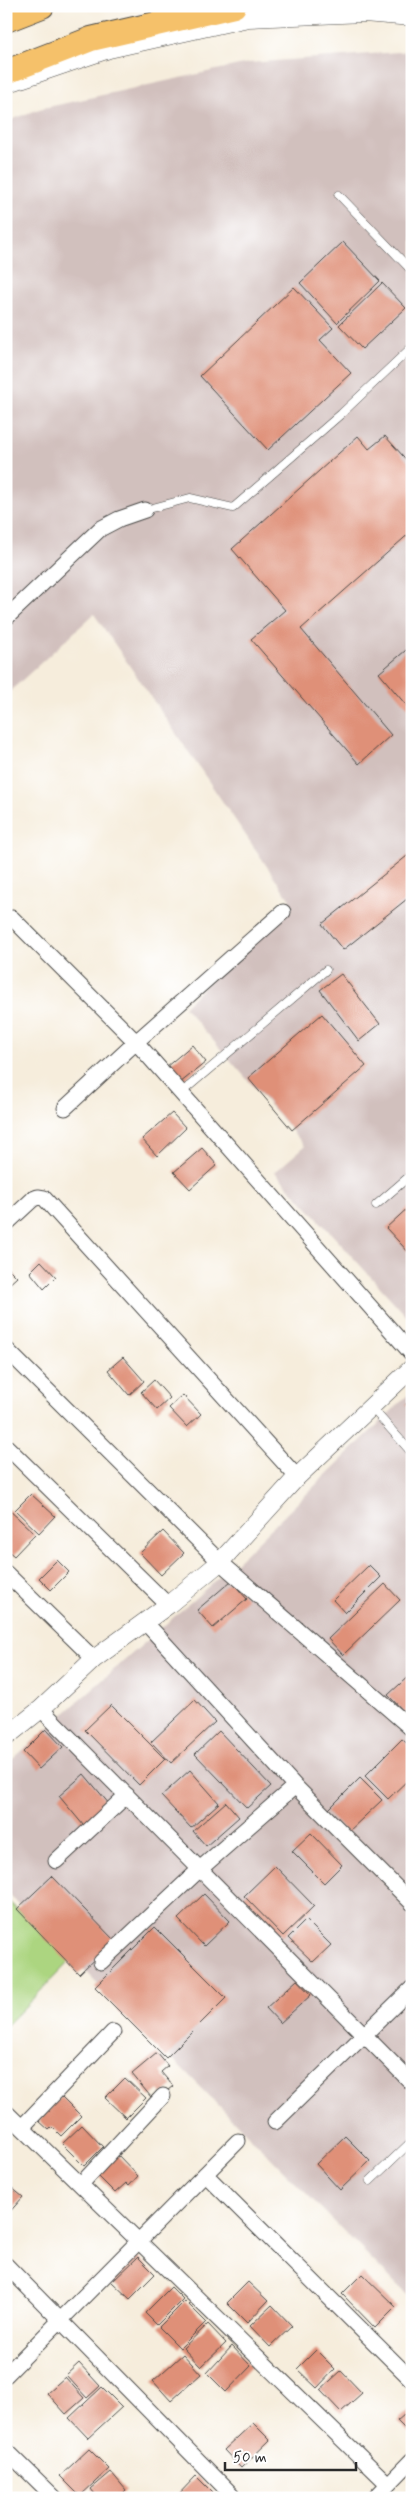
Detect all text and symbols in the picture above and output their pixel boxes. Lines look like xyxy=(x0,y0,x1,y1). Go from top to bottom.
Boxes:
scale bar xyxy=(225,2439,357,2471)
text: 50 m xyxy=(233,2448,267,2468)

